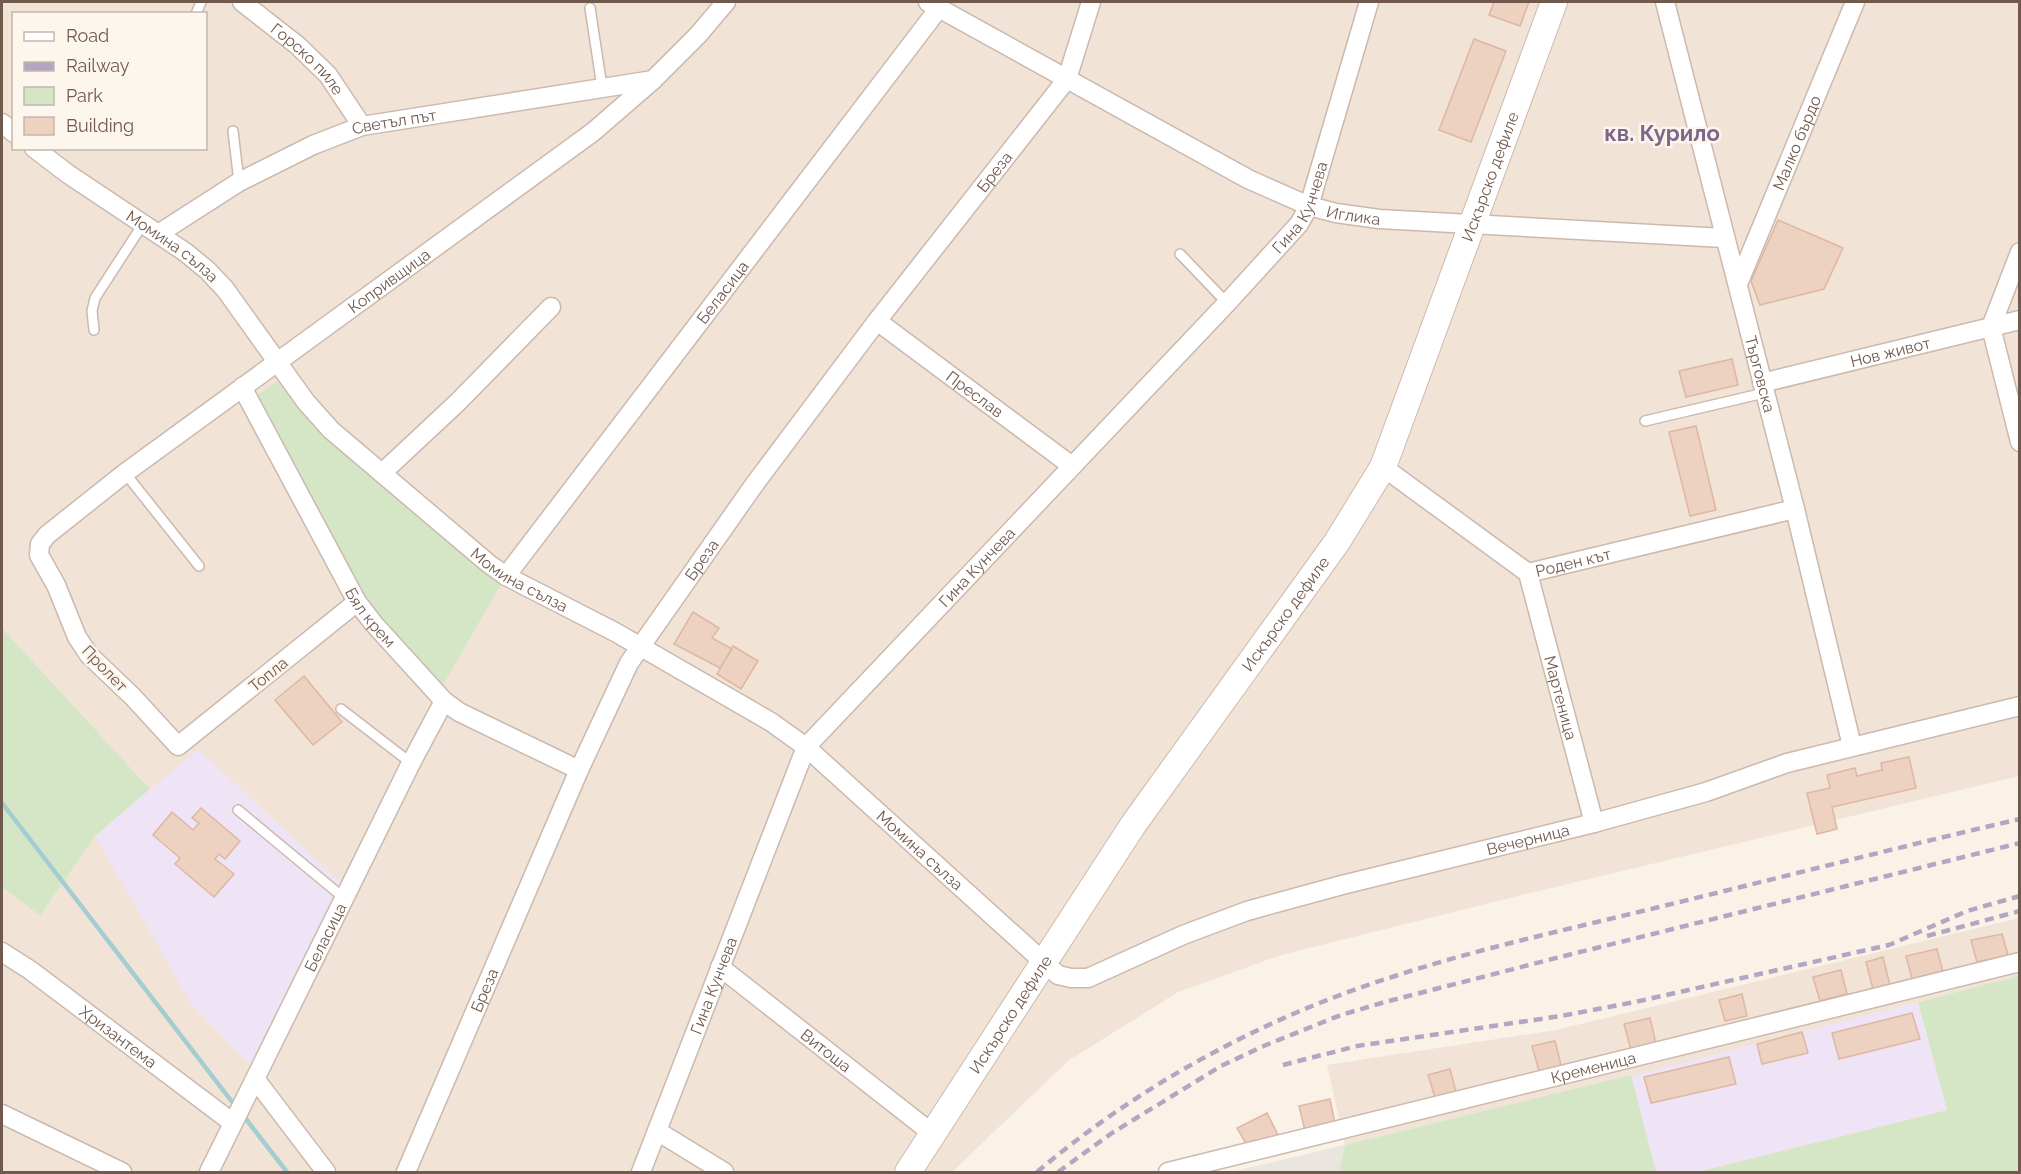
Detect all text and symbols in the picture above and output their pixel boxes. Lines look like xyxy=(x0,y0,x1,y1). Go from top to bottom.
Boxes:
legend xyxy=(12,12,207,150)
street label: Горско пиле xyxy=(267,19,347,99)
text: Road xyxy=(66,25,109,46)
text: Railway xyxy=(66,55,130,76)
text: Park xyxy=(66,85,103,106)
street label: Малко бърдо xyxy=(1769,93,1825,193)
street label: Светъл път xyxy=(349,105,438,139)
street label: Искърско дефиле xyxy=(1458,109,1523,244)
text: Building xyxy=(66,115,134,136)
district label: кв. Курило xyxy=(1604,120,1720,146)
street label: Бреза xyxy=(973,148,1016,196)
street label: Гина Кунчева xyxy=(1268,159,1332,257)
street label: Иглика xyxy=(1324,202,1382,229)
street label: Момина сълза xyxy=(123,207,223,286)
street label: Копривщица xyxy=(345,245,434,317)
street label: Беласица xyxy=(693,257,753,328)
street label: Нов живот xyxy=(1848,333,1933,371)
street label: Търговска xyxy=(1741,334,1779,414)
street label: Преслав xyxy=(942,367,1007,421)
street label: Гина Кунчева xyxy=(935,524,1019,611)
street label: Бреза xyxy=(681,536,723,584)
street label: Момина сълза xyxy=(467,544,571,616)
street label: Роден кът xyxy=(1534,544,1613,581)
street label: Искърско дефиле xyxy=(1238,553,1333,675)
street label: Бял крем xyxy=(341,584,399,651)
street label: Пролет xyxy=(78,641,132,696)
street label: Топла xyxy=(245,653,292,696)
street label: Мартеница xyxy=(1540,654,1581,742)
street label: Момина сълза xyxy=(873,807,967,894)
street label: Вечерница xyxy=(1485,820,1571,859)
street label: Беласица xyxy=(301,900,350,975)
street label: Гина Кунчева xyxy=(686,935,741,1037)
street label: Искърско дефиле xyxy=(966,952,1056,1077)
street label: Бреза xyxy=(467,966,503,1015)
street label: Хризантема xyxy=(76,1002,161,1072)
street label: Витоша xyxy=(797,1025,855,1076)
street label: Кременица xyxy=(1549,1048,1638,1087)

